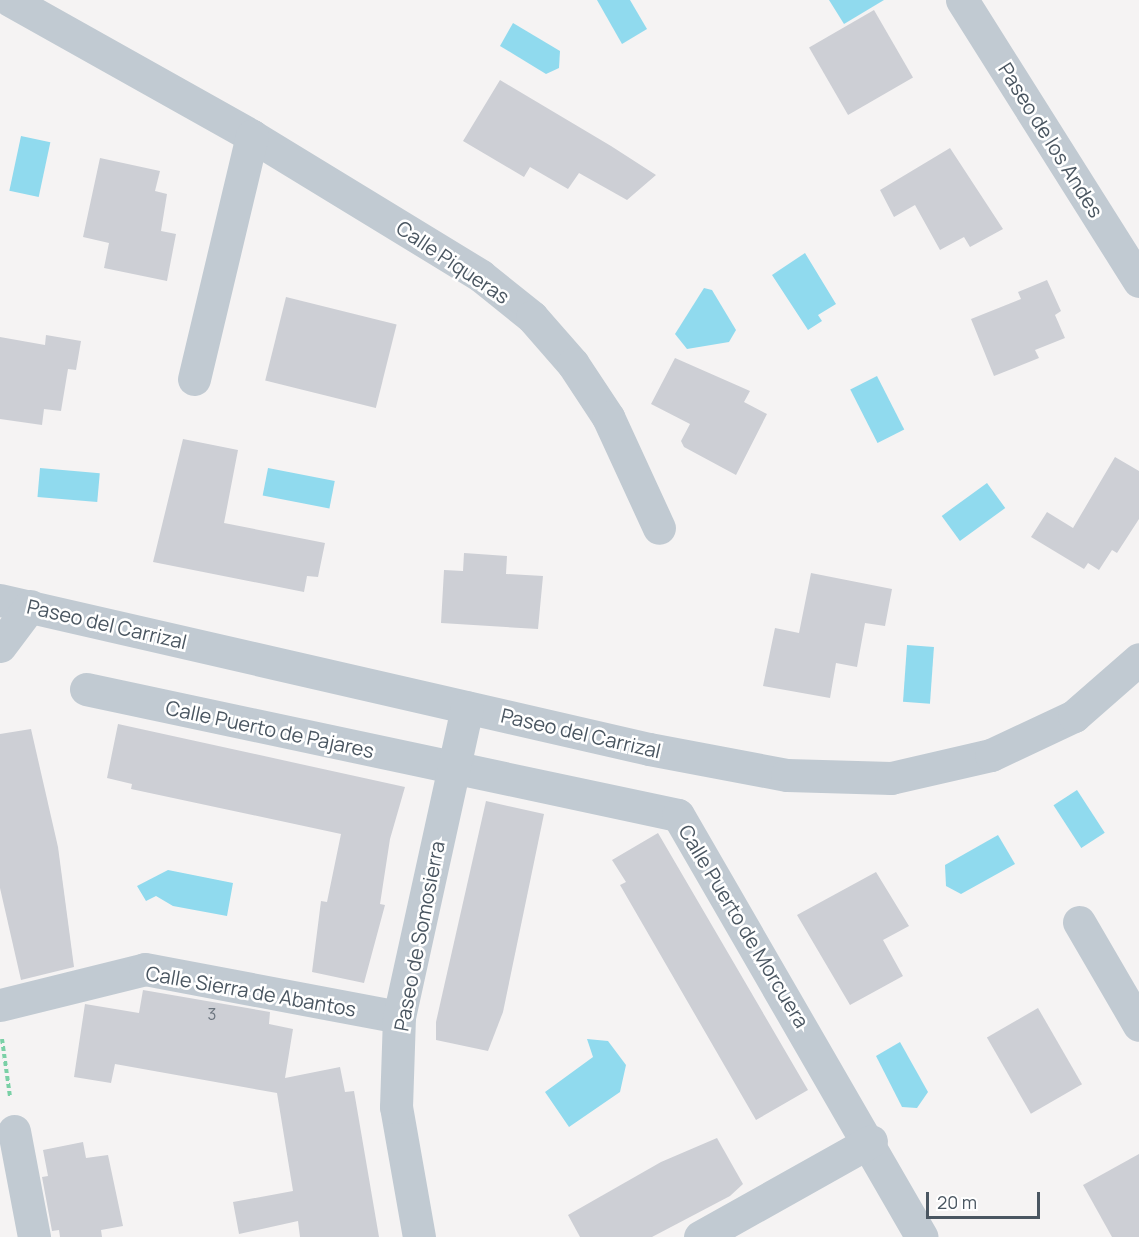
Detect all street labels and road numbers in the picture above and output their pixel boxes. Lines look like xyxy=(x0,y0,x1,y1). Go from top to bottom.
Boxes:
street label: Paseo de los Andes xyxy=(994,58,1108,222)
street label: Calle Piqueras xyxy=(392,215,514,309)
street label: Paseo del Carrizal xyxy=(25,594,189,654)
street label: Calle Puerto de Pajares xyxy=(164,695,376,763)
street label: Paseo del Carrizal xyxy=(499,703,663,763)
street label: Calle Puerto de Morcuera xyxy=(674,820,814,1032)
street label: Paseo de Somosierra xyxy=(389,839,449,1033)
street label: Calle Sierra de Abantos xyxy=(144,961,358,1021)

